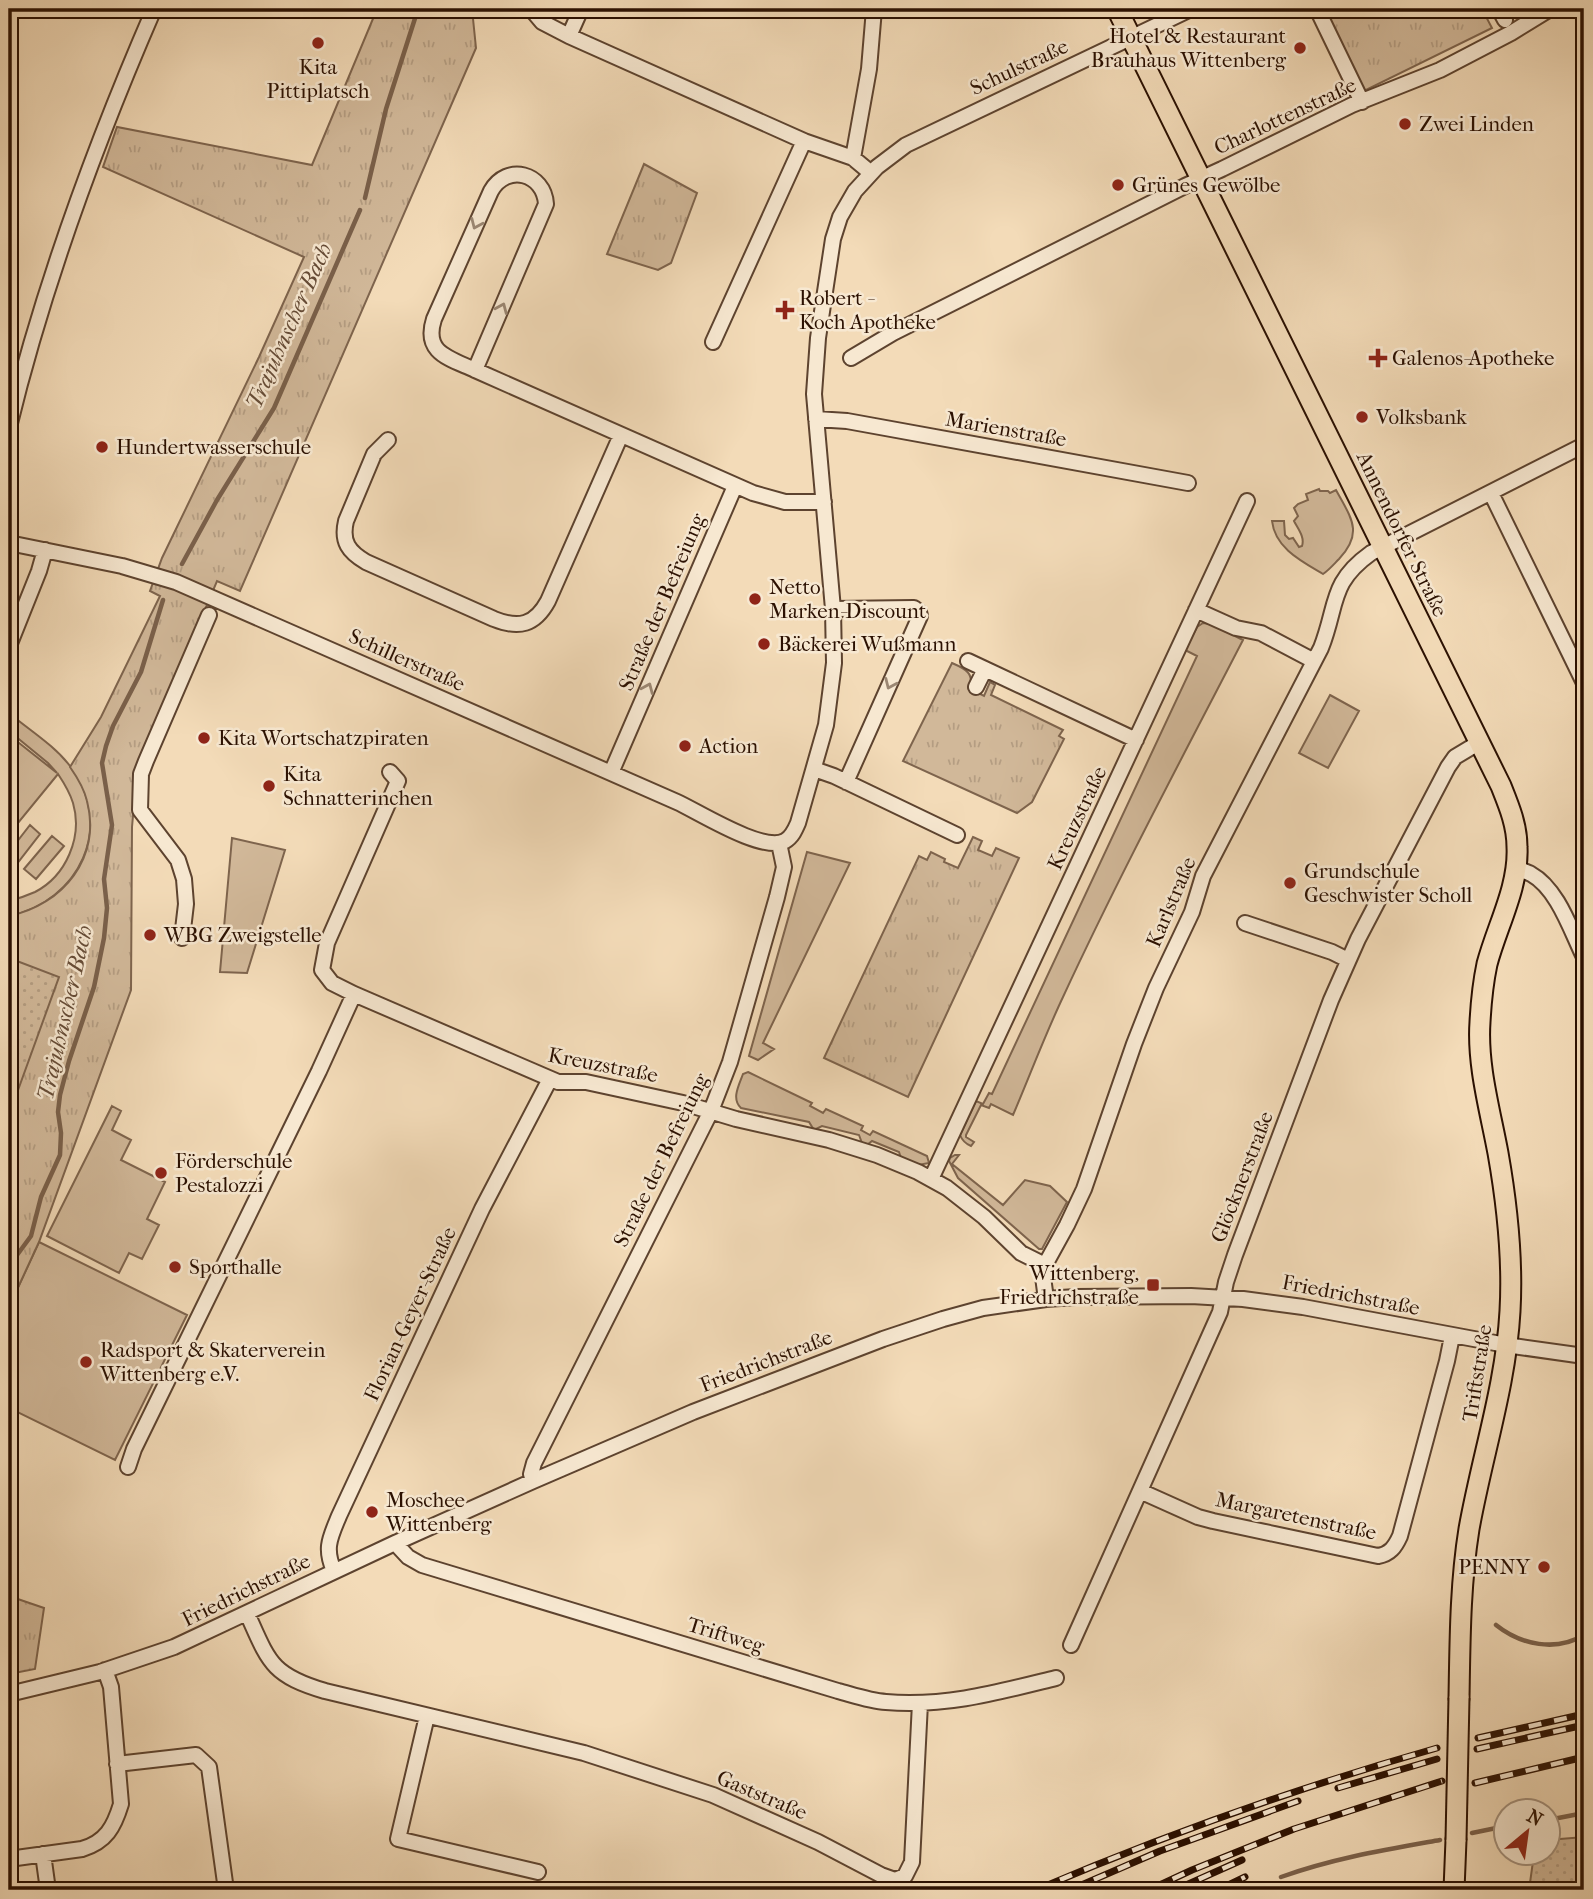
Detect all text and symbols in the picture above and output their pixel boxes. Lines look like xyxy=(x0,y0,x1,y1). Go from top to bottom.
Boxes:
place label: Hotel & Restaurant Brauhaus Wittenberg xyxy=(1091,24,1287,72)
street label: Schulstraße xyxy=(966,34,1072,100)
marker: Kita Pittiplatsch xyxy=(310,35,326,51)
marker: Hotel & Restaurant Brauhaus Wittenberg xyxy=(1292,40,1308,56)
place label: Kita Pittiplatsch xyxy=(267,55,370,103)
street label: Charlottenstraße xyxy=(1210,73,1360,159)
place label: Zwei Linden xyxy=(1419,112,1534,136)
marker: Zwei Linden xyxy=(1397,116,1413,132)
place label: Grünes Gewölbe xyxy=(1132,173,1280,197)
marker: Grünes Gewölbe xyxy=(1110,177,1126,193)
one-way arrow xyxy=(470,216,484,229)
water label: Trajuhnscher Bach xyxy=(240,239,338,413)
place label: Robert - Koch Apotheke xyxy=(799,286,936,334)
one-way arrow xyxy=(494,302,508,315)
marker: Robert - Koch Apotheke xyxy=(777,302,793,318)
place label: Galenos-Apotheke xyxy=(1392,346,1555,370)
marker: Galenos-Apotheke xyxy=(1370,350,1386,366)
place label: Volksbank xyxy=(1375,405,1467,429)
street label: Marienstraße xyxy=(944,407,1068,451)
marker: Volksbank xyxy=(1354,409,1370,425)
place label: Hundertwasserschule xyxy=(116,435,311,459)
marker: Hundertwasserschule xyxy=(94,439,110,455)
street label: Annendorfer Straße xyxy=(1351,447,1452,620)
street label: Straße der Befreiung xyxy=(614,509,710,694)
place label: Netto Marken-Discount xyxy=(769,575,927,623)
marker: Netto Marken-Discount xyxy=(747,591,763,607)
street label: Schillerstraße xyxy=(345,624,469,696)
place label: Bäckerei Wußmann xyxy=(778,632,956,656)
marker: Bäckerei Wußmann xyxy=(756,636,772,652)
one-way arrow xyxy=(884,677,898,689)
one-way arrow xyxy=(640,683,654,695)
place label: Kita Wortschatzpiraten xyxy=(218,726,429,750)
marker: Kita Wortschatzpiraten xyxy=(196,730,212,746)
place label: Action xyxy=(698,734,758,758)
marker: Action xyxy=(677,738,693,754)
place label: Kita Schnatterinchen xyxy=(283,762,433,810)
street label: Kreuzstraße xyxy=(1043,762,1111,874)
marker: Kita Schnatterinchen xyxy=(261,778,277,794)
street label: Karlstraße xyxy=(1141,853,1201,951)
place label: Grundschule Geschwister Scholl xyxy=(1304,859,1472,907)
marker: Grundschule Geschwister Scholl xyxy=(1282,875,1298,891)
water label: Trajuhnscher Bach xyxy=(32,923,98,1103)
place label: WBG Zweigstelle xyxy=(163,923,322,947)
marker: WBG Zweigstelle xyxy=(142,927,158,943)
street label: Kreuzstraße xyxy=(546,1043,660,1087)
street label: Straße der Befreiung xyxy=(609,1069,714,1251)
street label: Glöcknerstraße xyxy=(1206,1108,1278,1246)
place label: Förderschule Pestalozzi xyxy=(175,1149,292,1197)
marker: Förderschule Pestalozzi xyxy=(153,1165,169,1181)
street label: Florian-Geyer-Straße xyxy=(359,1223,461,1405)
place label: Sporthalle xyxy=(189,1255,282,1279)
marker: Sporthalle xyxy=(167,1259,183,1275)
place label: Wittenberg, Friedrichstraße xyxy=(999,1261,1139,1309)
street label: Friedrichstraße xyxy=(1280,1270,1422,1320)
marker: Wittenberg, Friedrichstraße xyxy=(1145,1277,1161,1293)
street label: Triftstraße xyxy=(1457,1323,1497,1423)
street label: Friedrichstraße xyxy=(696,1325,836,1397)
place label: Radsport & Skaterverein Wittenberg e.V. xyxy=(99,1338,325,1386)
marker: Radsport & Skaterverein Wittenberg e.V. xyxy=(78,1354,94,1370)
street label: Margaretenstraße xyxy=(1213,1487,1379,1545)
place label: Moschee Wittenberg xyxy=(385,1488,492,1536)
marker: Moschee Wittenberg xyxy=(364,1504,380,1520)
street label: Friedrichstraße xyxy=(178,1549,314,1631)
place label: PENNY xyxy=(1458,1555,1531,1579)
marker: PENNY xyxy=(1536,1559,1552,1575)
street label: Triftweg xyxy=(685,1612,768,1658)
street label: Gaststraße xyxy=(713,1765,811,1825)
north arrow xyxy=(1492,1798,1562,1868)
text: N xyxy=(1523,1805,1547,1831)

